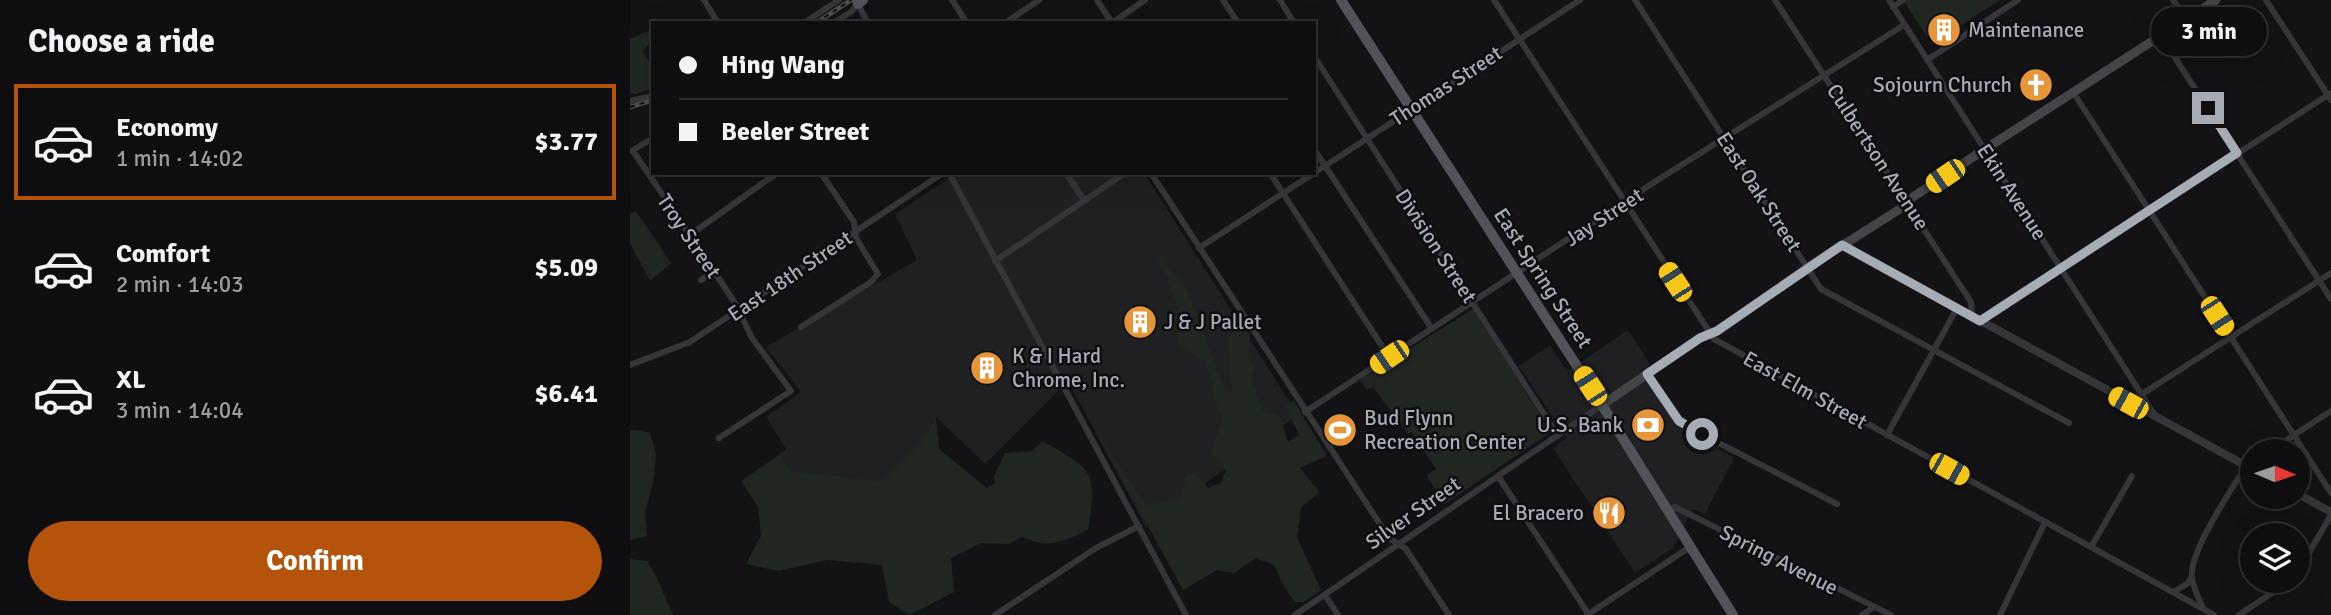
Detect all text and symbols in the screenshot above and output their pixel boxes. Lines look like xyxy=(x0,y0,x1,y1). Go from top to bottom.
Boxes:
callout: 3 min xyxy=(2150,7,2266,56)
building icon: Maintenance xyxy=(1925,11,1963,49)
place label: Maintenance xyxy=(1968,17,2084,43)
text: 3 min xyxy=(2181,17,2237,46)
text: Choose a ride xyxy=(28,22,215,61)
street label: Thomas Street xyxy=(1385,40,1507,132)
text: Hing Wang xyxy=(721,49,845,81)
church icon: Sojourn Church xyxy=(2017,66,2055,104)
place label: Sojourn Church xyxy=(1873,72,2012,98)
street label: Culbertson Avenue xyxy=(1821,79,1935,235)
route end xyxy=(2192,92,2224,124)
icon: car xyxy=(32,111,95,174)
text: Economy xyxy=(116,112,218,144)
text: Beeler Street xyxy=(721,116,869,148)
text: $3.77 xyxy=(534,126,598,158)
street label: East Oak Street xyxy=(1711,127,1807,257)
street label: Ekin Avenue xyxy=(1971,139,2053,245)
text: 1 min · 14:02 xyxy=(116,144,244,173)
car xyxy=(1922,156,1969,196)
street label: Jay Street xyxy=(1560,182,1648,252)
street label: Division Street xyxy=(1390,184,1482,308)
street label: Troy Street xyxy=(651,189,727,283)
street label: East Spring Street xyxy=(1488,203,1598,353)
street label: East 18th Street xyxy=(723,225,857,327)
icon: car xyxy=(32,237,95,300)
text: Comfort xyxy=(116,238,210,270)
text: $5.09 xyxy=(534,252,598,284)
car xyxy=(1655,259,1696,305)
text: 2 min · 14:03 xyxy=(116,270,244,299)
car xyxy=(2197,293,2238,339)
building icon: J & J Pallet xyxy=(1121,303,1159,341)
place label: J & J Pallet xyxy=(1164,309,1262,335)
car xyxy=(1366,337,1413,377)
place label: K & I Hard Chrome, Inc. xyxy=(1012,343,1125,393)
street label: East Elm Street xyxy=(1738,345,1872,435)
building icon: K & I Hard Chrome, Inc. xyxy=(968,349,1006,387)
icon: car xyxy=(32,363,95,426)
car xyxy=(1570,363,1611,409)
text: XL xyxy=(116,364,146,396)
text: $6.41 xyxy=(534,378,598,410)
car xyxy=(2105,384,2152,422)
text: 3 min · 14:04 xyxy=(116,396,244,425)
place label: Bud Flynn Recreation Center xyxy=(1364,405,1525,455)
bank icon: U.S. Bank xyxy=(1629,406,1667,444)
sports icon: Bud Flynn Recreation Center xyxy=(1321,411,1359,449)
place label: U.S. Bank xyxy=(1537,412,1623,438)
route start xyxy=(1686,418,1718,450)
north arrow xyxy=(2240,439,2310,509)
map controls xyxy=(2240,439,2310,593)
car xyxy=(1926,450,1973,488)
street label: Silver Street xyxy=(1360,471,1466,555)
restaurant icon: El Bracero xyxy=(1590,494,1628,532)
place label: El Bracero xyxy=(1492,500,1584,526)
street label: Spring Avenue xyxy=(1715,519,1843,601)
button: Confirm xyxy=(28,521,602,601)
button: layers xyxy=(2240,523,2310,593)

